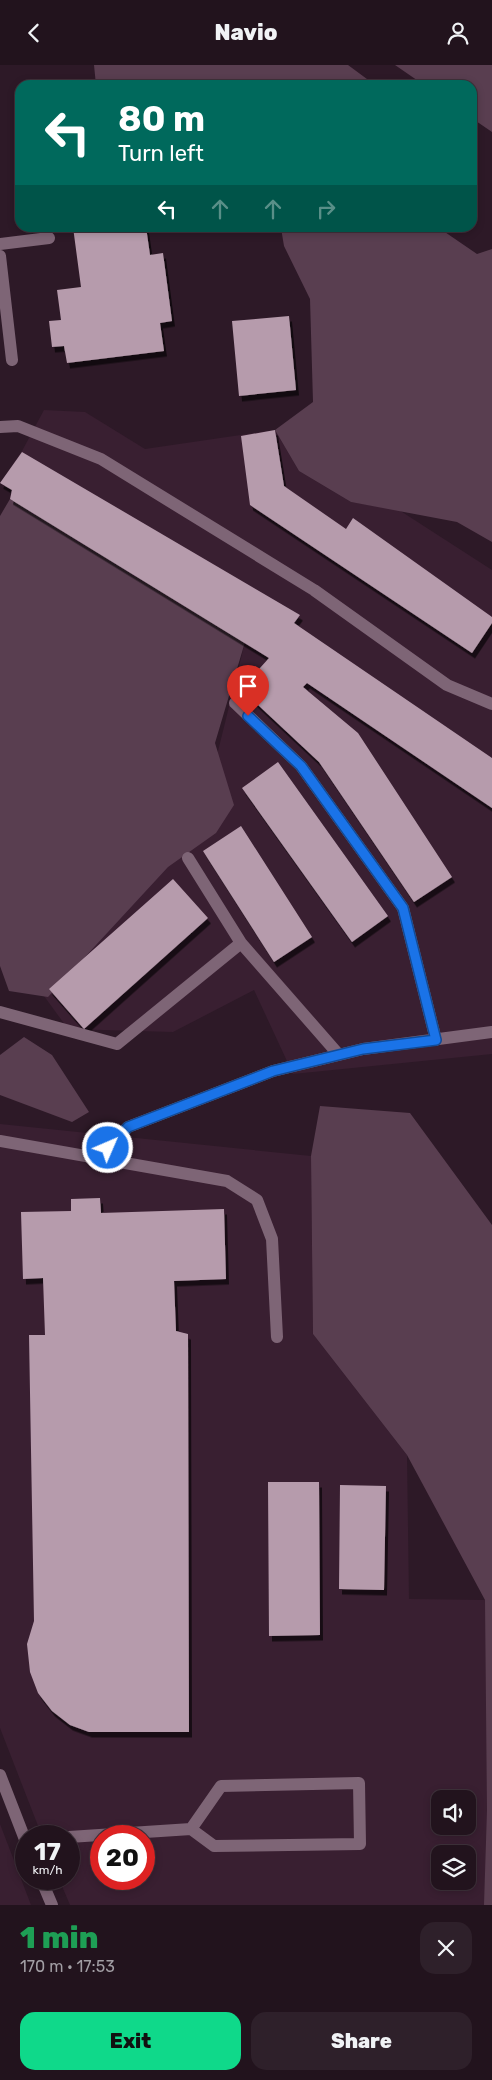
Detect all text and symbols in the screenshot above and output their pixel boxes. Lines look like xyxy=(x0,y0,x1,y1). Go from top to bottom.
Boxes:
icon: back xyxy=(20,19,48,47)
text: Navio xyxy=(215,19,277,46)
icon: person xyxy=(444,19,472,47)
text: 80 m xyxy=(118,98,205,140)
icon: left xyxy=(35,100,100,165)
text: Turn left xyxy=(118,140,204,167)
icon: left xyxy=(153,195,181,223)
icon: ahead xyxy=(206,195,234,223)
icon: ahead xyxy=(259,195,287,223)
icon: right xyxy=(312,195,340,223)
pin xyxy=(227,665,269,716)
icon: arrive xyxy=(234,672,262,700)
position arrow xyxy=(81,1121,133,1173)
map controls xyxy=(431,1790,476,1890)
button: sound xyxy=(431,1790,476,1835)
speed limit sign: 20 xyxy=(90,1825,155,1890)
text: 17 xyxy=(34,1837,61,1866)
button: layers xyxy=(431,1845,476,1890)
text: km/h xyxy=(33,1863,62,1877)
text: 1 min xyxy=(20,1920,98,1956)
button: close xyxy=(420,1922,472,1974)
text: 170 m · 17:53 xyxy=(20,1957,115,1976)
button: Exit xyxy=(20,2012,241,2070)
button: Share xyxy=(251,2012,472,2070)

